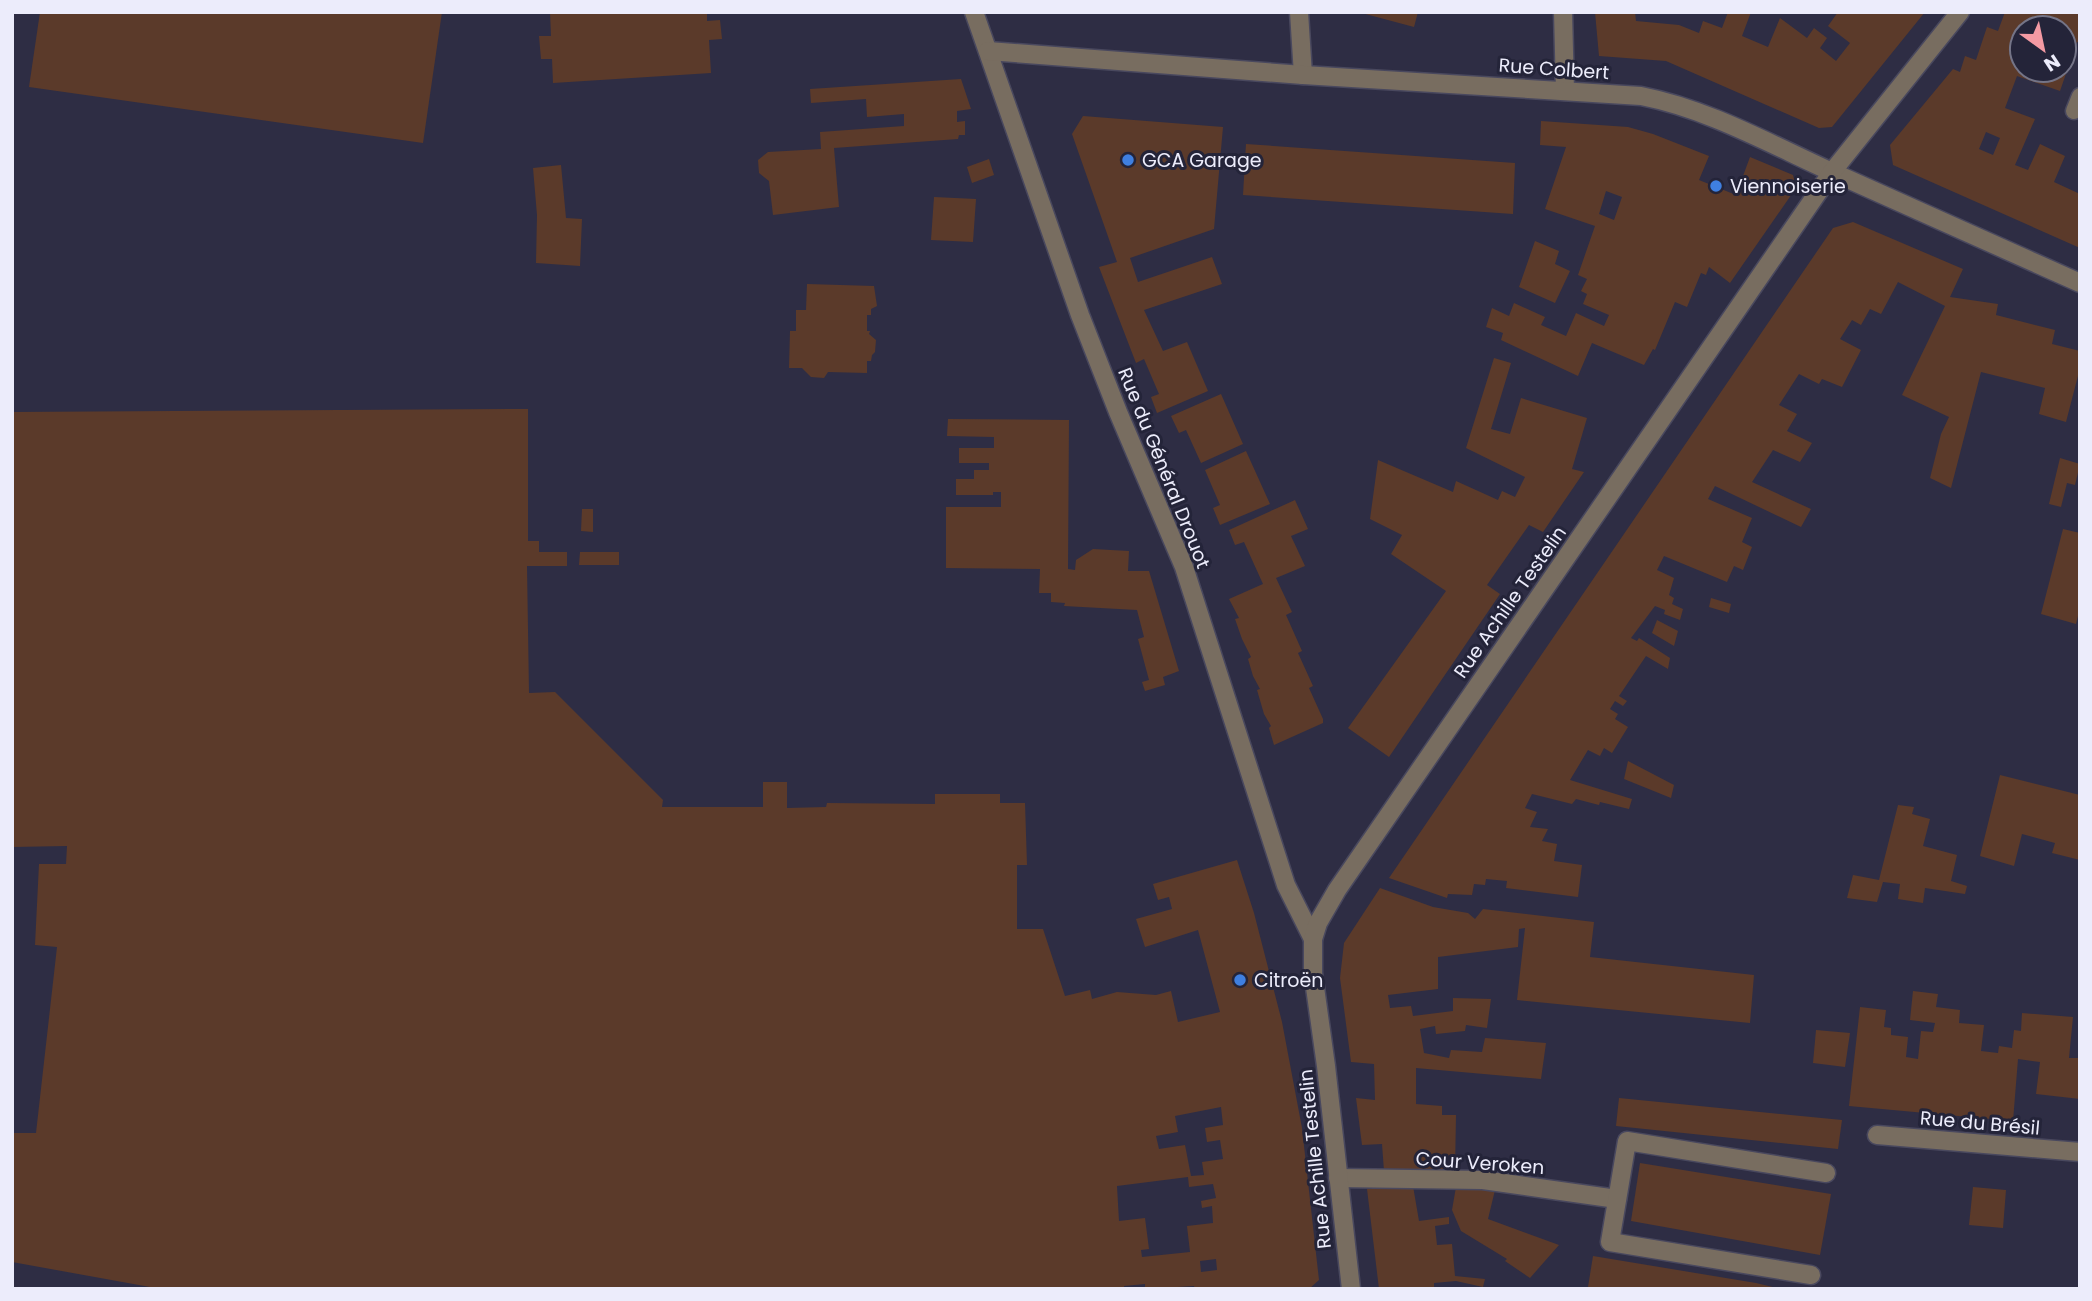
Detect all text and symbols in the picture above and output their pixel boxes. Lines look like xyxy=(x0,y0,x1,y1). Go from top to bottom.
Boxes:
north arrow xyxy=(2008,14,2078,84)
text: N xyxy=(2039,48,2065,78)
street label: Rue Colbert xyxy=(1498,52,1610,86)
place label: GCA Garage xyxy=(1142,147,1262,174)
marker: GCA Garage xyxy=(1120,152,1136,168)
place label: Viennoiserie xyxy=(1730,173,1846,200)
marker: Viennoiserie xyxy=(1708,178,1724,194)
street label: Rue du Général Drouot xyxy=(1111,363,1217,573)
street label: Rue Achille Testelin xyxy=(1447,520,1573,684)
place label: Citroën xyxy=(1254,967,1323,994)
marker: Citroën xyxy=(1232,972,1248,988)
street label: Rue Achille Testelin xyxy=(1292,1068,1338,1250)
street label: Rue du Brésil xyxy=(1919,1104,2041,1142)
street label: Cour Veroken xyxy=(1415,1145,1545,1181)

